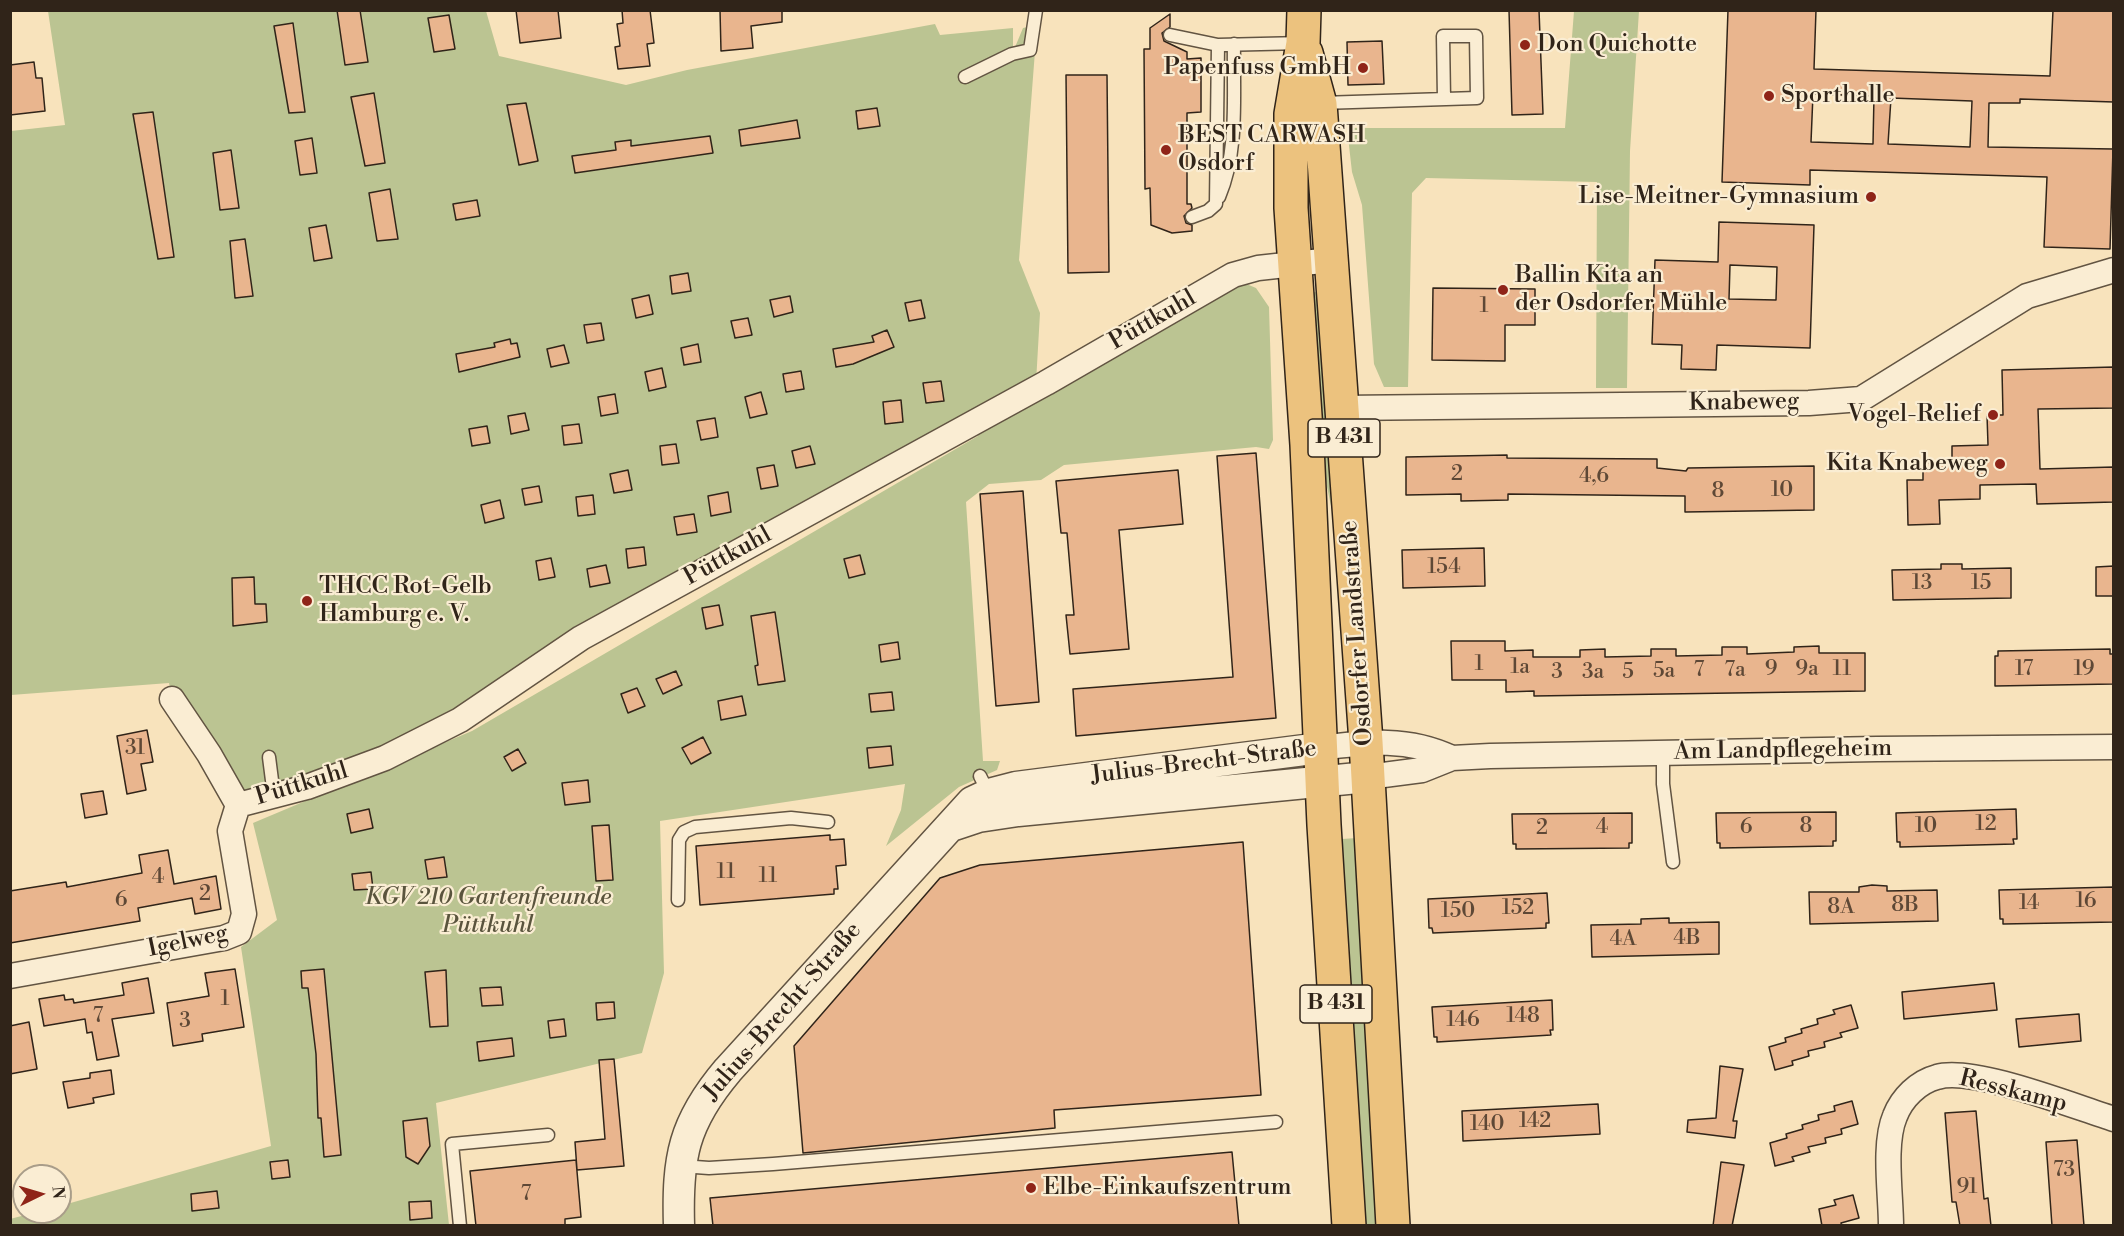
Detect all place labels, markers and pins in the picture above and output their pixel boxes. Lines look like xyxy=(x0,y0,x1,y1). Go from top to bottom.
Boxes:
place label: Don Quichotte xyxy=(1537,31,1697,59)
marker: Don Quichotte xyxy=(1518,38,1532,52)
place label: Papenfuss GmbH xyxy=(1163,54,1351,82)
marker: Papenfuss GmbH xyxy=(1356,61,1370,75)
place label: Sporthalle xyxy=(1781,82,1895,110)
marker: Sporthalle xyxy=(1762,89,1776,103)
place label: BEST CARWASH Osdorf xyxy=(1178,122,1366,178)
marker: BEST CARWASH Osdorf xyxy=(1159,143,1173,157)
place label: Lise-Meitner-Gymnasium xyxy=(1578,183,1859,211)
marker: Lise-Meitner-Gymnasium xyxy=(1864,190,1878,204)
place label: Ballin Kita an der Osdorfer Mühle xyxy=(1515,262,1727,318)
marker: Ballin Kita an der Osdorfer Mühle xyxy=(1496,283,1510,297)
place label: Vogel-Relief xyxy=(1847,401,1981,429)
marker: Vogel-Relief xyxy=(1986,408,2000,422)
place label: Kita Knabeweg xyxy=(1826,450,1988,478)
marker: Kita Knabeweg xyxy=(1993,457,2007,471)
place label: THCC Rot-Gelb Hamburg e. V. xyxy=(319,573,492,629)
marker: THCC Rot-Gelb Hamburg e. V. xyxy=(300,594,314,608)
place label: Elbe-Einkaufszentrum xyxy=(1043,1174,1291,1202)
marker: Elbe-Einkaufszentrum xyxy=(1024,1181,1038,1195)

